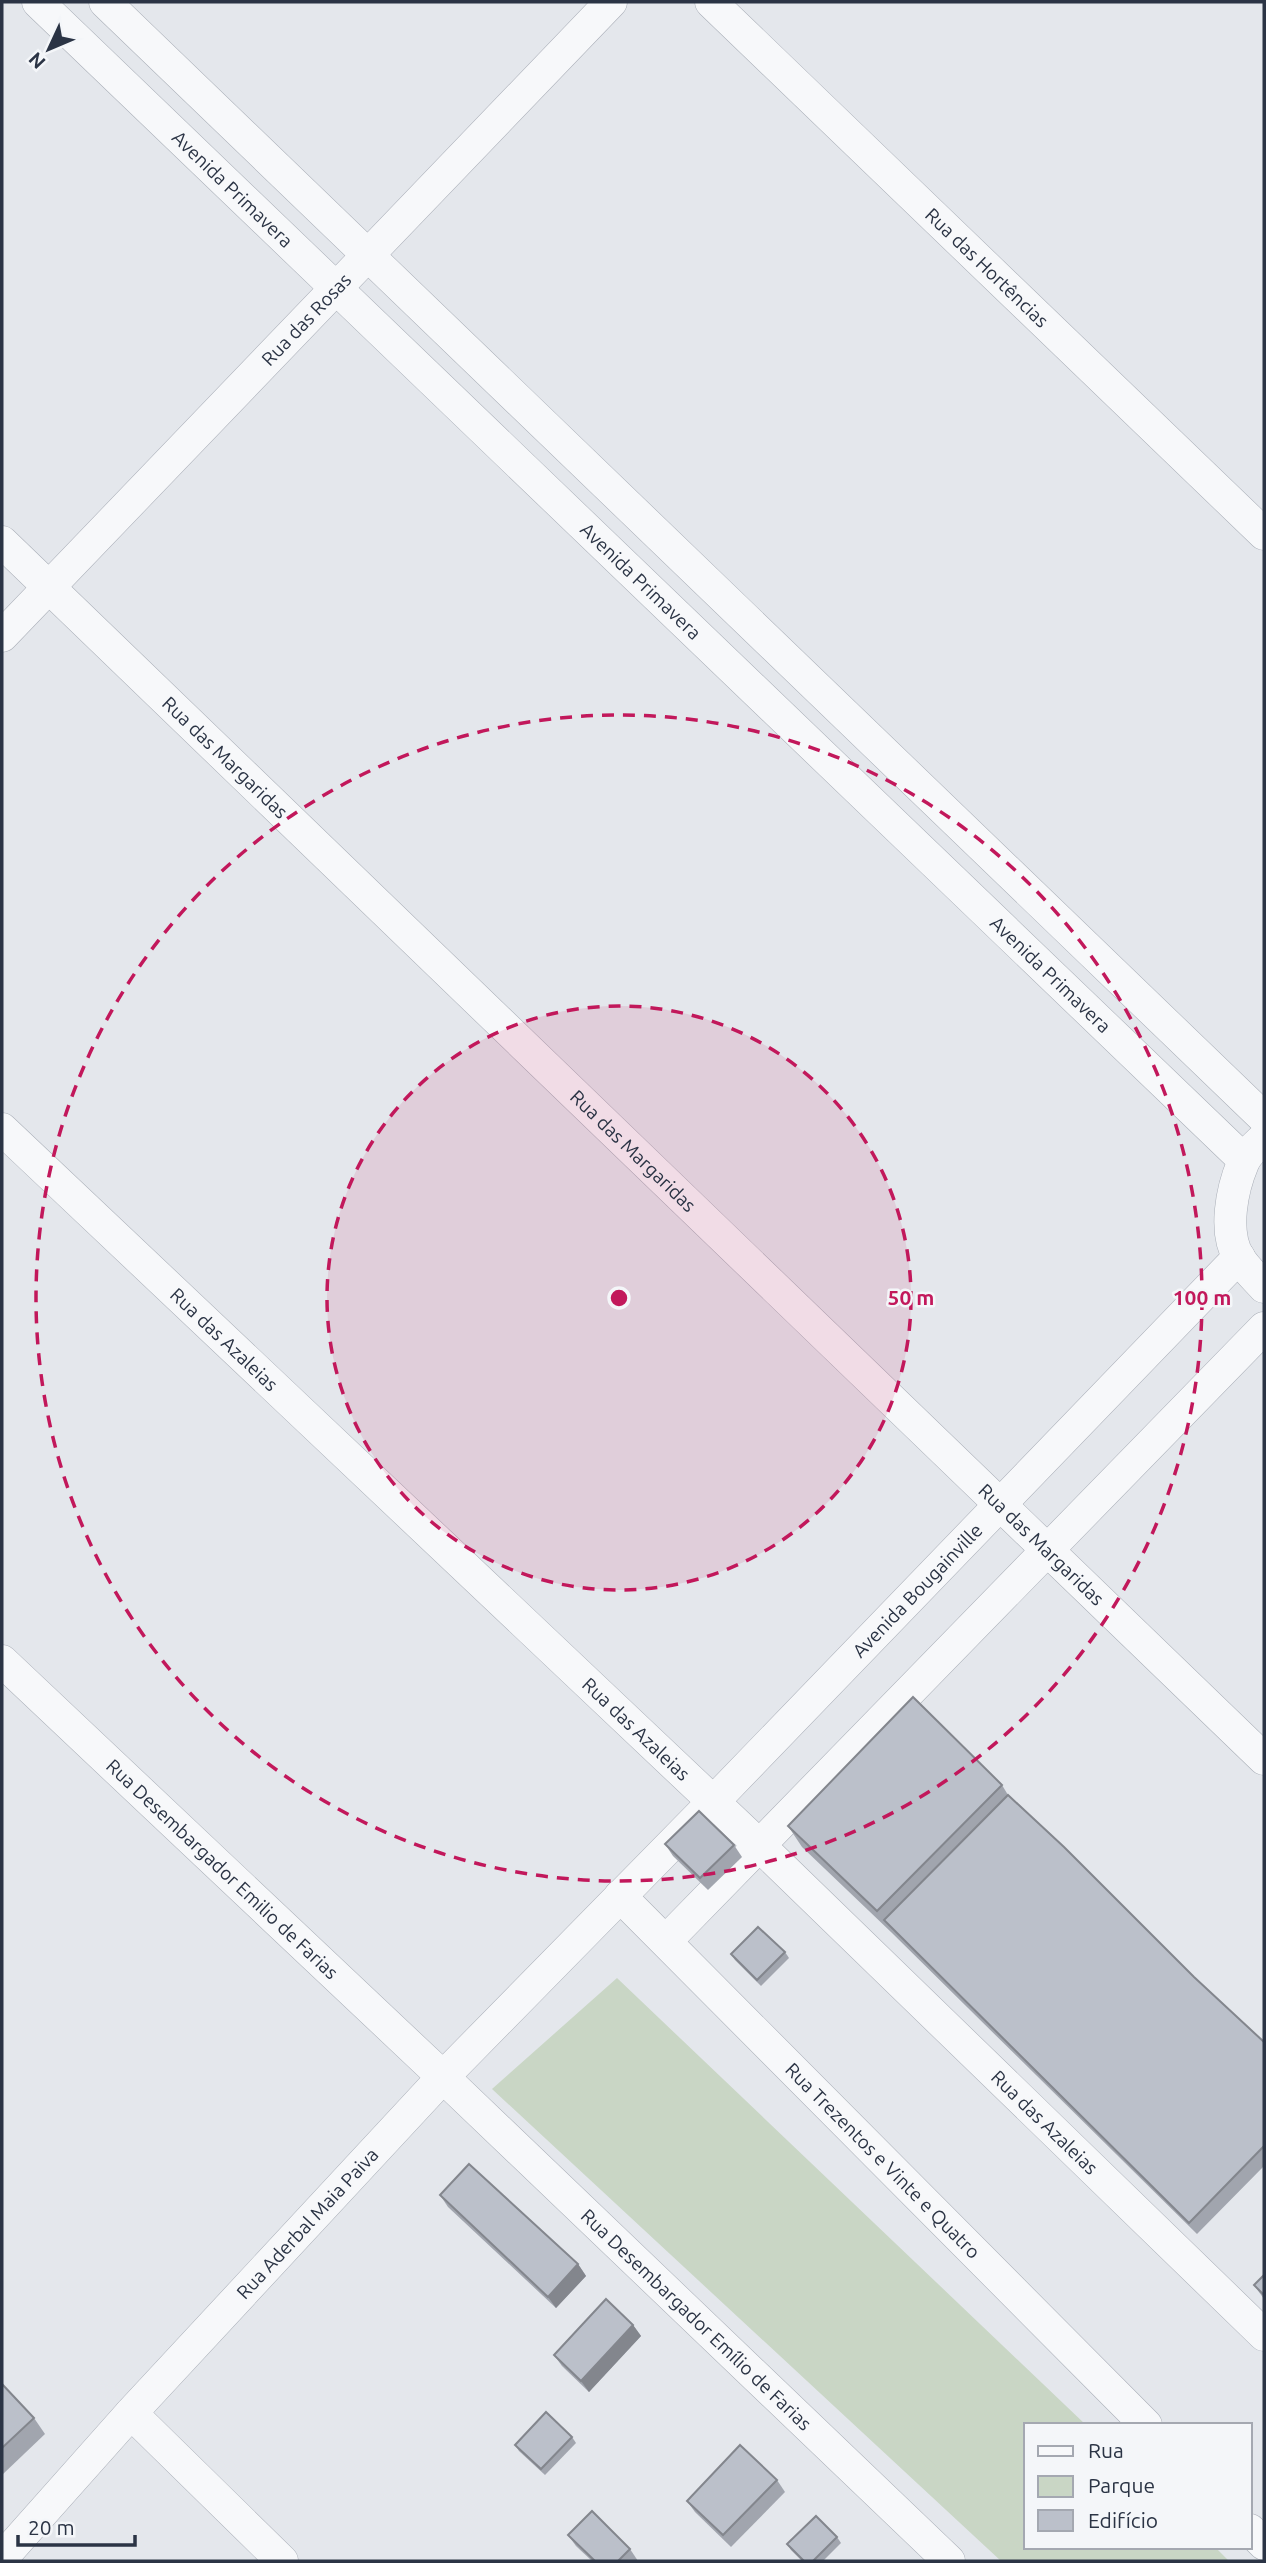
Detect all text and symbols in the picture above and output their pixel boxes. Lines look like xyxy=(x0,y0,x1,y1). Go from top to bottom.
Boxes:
north arrow xyxy=(14,14,84,84)
text: N xyxy=(24,48,50,74)
street label: Avenida Primavera xyxy=(168,126,298,252)
street label: Rua das Hortências xyxy=(921,203,1053,332)
street label: Rua das Rosas xyxy=(257,269,355,370)
street label: Avenida Primavera xyxy=(576,518,706,644)
street label: Rua das Margaridas xyxy=(158,692,292,823)
street label: Avenida Primavera xyxy=(986,912,1116,1037)
street label: Rua das Margaridas xyxy=(566,1085,701,1216)
street label: Rua das Azaleias xyxy=(166,1283,283,1395)
text: 50 m xyxy=(888,1285,934,1309)
text: 100 m xyxy=(1173,1285,1231,1309)
centre of rings xyxy=(607,1286,631,1310)
street label: Rua das Margaridas xyxy=(974,1479,1109,1610)
street label: Avenida Bougainville xyxy=(848,1519,987,1662)
street label: Rua das Azaleias xyxy=(578,1673,694,1785)
street label: Rua Desembargador Emilio de Farias xyxy=(102,1754,343,1983)
street label: Rua Trezentos e Vinte e Quatro xyxy=(781,2058,985,2263)
street label: Rua das Azaleias xyxy=(987,2066,1102,2179)
street label: Rua Aderbal Maia Paiva xyxy=(232,2143,383,2303)
street label: Rua Desembargador Emílio de Farias xyxy=(577,2204,816,2435)
legend xyxy=(1024,2423,1252,2549)
text: Rua xyxy=(1088,2438,1124,2462)
text: Parque xyxy=(1088,2473,1155,2497)
scale bar xyxy=(18,2504,135,2548)
text: Edifício xyxy=(1088,2508,1158,2532)
text: 20 m xyxy=(28,2515,75,2539)

